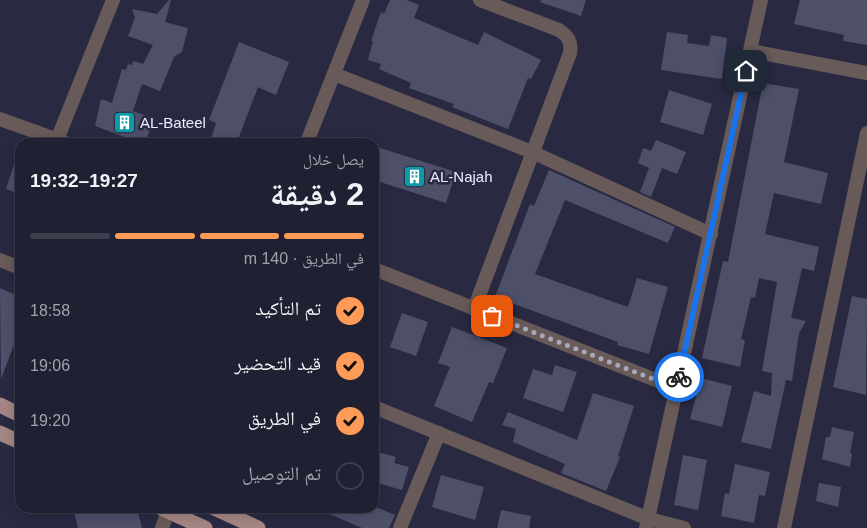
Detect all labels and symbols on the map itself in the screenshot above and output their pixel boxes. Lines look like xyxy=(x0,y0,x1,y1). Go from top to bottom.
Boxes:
pin xyxy=(725,50,767,92)
building icon: AL-Bateel xyxy=(112,110,136,134)
place label: AL-Bateel xyxy=(140,114,206,131)
building icon: AL-Najah xyxy=(402,164,426,188)
place label: AL-Najah xyxy=(430,168,493,185)
pin xyxy=(471,295,513,337)
courier xyxy=(654,352,704,402)

